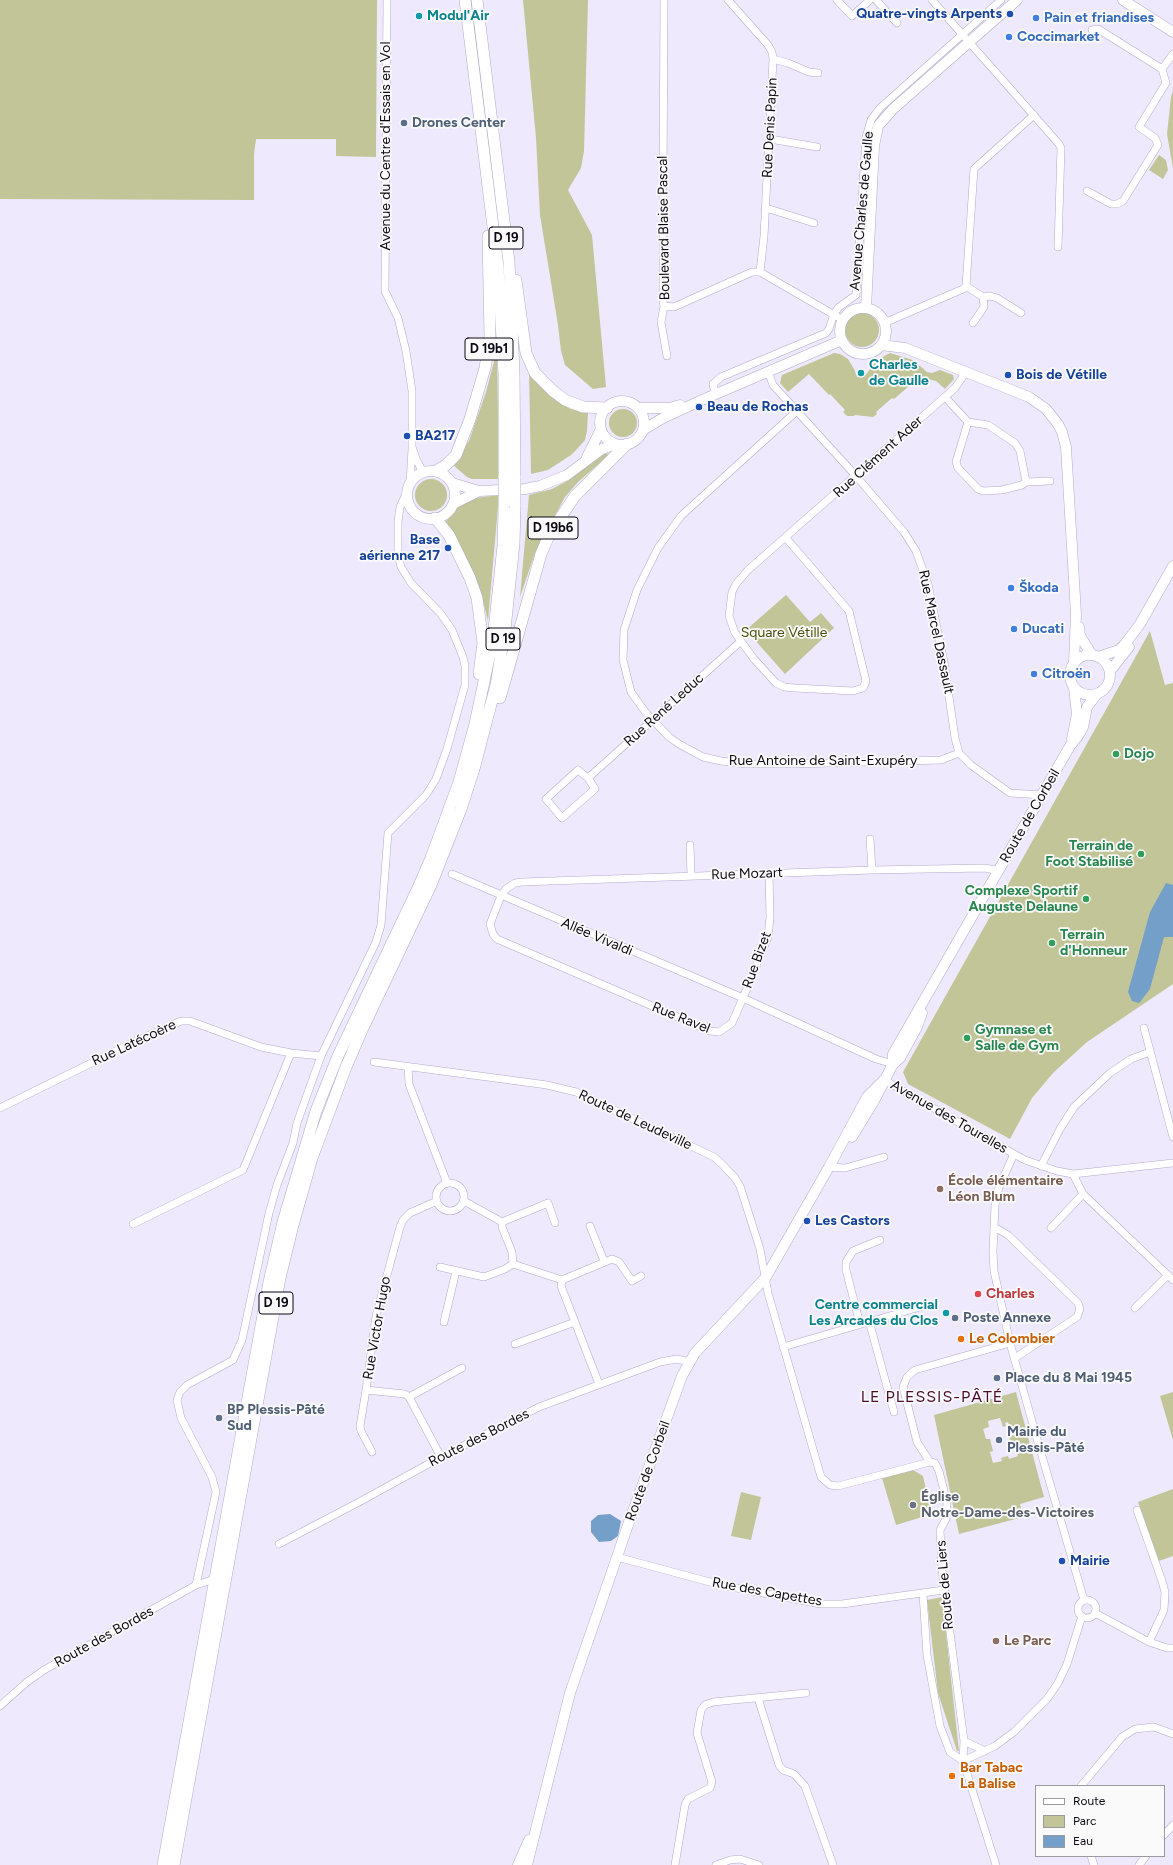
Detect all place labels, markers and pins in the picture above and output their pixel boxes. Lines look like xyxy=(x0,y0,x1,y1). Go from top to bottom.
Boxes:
place label: Quatre-vingts Arpents xyxy=(856,6,1002,22)
place label: Modul'Air xyxy=(427,8,489,24)
marker: Quatre-vingts Arpents xyxy=(1005,9,1015,19)
place label: Pain et friandises xyxy=(1044,10,1154,26)
marker: Modul'Air xyxy=(414,11,424,21)
marker: Pain et friandises xyxy=(1031,13,1041,23)
place label: Coccimarket xyxy=(1017,29,1100,45)
marker: Coccimarket xyxy=(1004,32,1014,42)
place label: Drones Center xyxy=(412,115,505,131)
marker: Drones Center xyxy=(399,118,409,128)
place label: Charles de Gaulle xyxy=(869,357,929,390)
place label: Bois de Vétille xyxy=(1016,367,1107,383)
marker: Charles de Gaulle xyxy=(856,368,866,378)
marker: Bois de Vétille xyxy=(1003,370,1013,380)
place label: Beau de Rochas xyxy=(707,399,808,415)
marker: Beau de Rochas xyxy=(694,402,704,412)
place label: BA217 xyxy=(415,428,455,444)
marker: BA217 xyxy=(402,431,412,441)
place label: Base aérienne 217 xyxy=(359,532,440,564)
marker: Base aérienne 217 xyxy=(443,543,453,553)
place label: Škoda xyxy=(1019,580,1059,596)
marker: Škoda xyxy=(1006,583,1016,593)
place label: Ducati xyxy=(1022,621,1064,637)
marker: Ducati xyxy=(1009,624,1019,634)
place label: Citroën xyxy=(1042,666,1091,682)
marker: Citroën xyxy=(1029,669,1039,679)
place label: Dojo xyxy=(1124,746,1154,762)
marker: Dojo xyxy=(1111,749,1121,759)
place label: Terrain de Foot Stabilisé xyxy=(1045,838,1133,870)
marker: Terrain de Foot Stabilisé xyxy=(1136,849,1146,859)
place label: Complexe Sportif Auguste Delaune xyxy=(965,883,1078,916)
marker: Complexe Sportif Auguste Delaune xyxy=(1081,894,1091,904)
place label: Terrain d'Honneur xyxy=(1060,927,1127,960)
marker: Terrain d'Honneur xyxy=(1047,938,1057,948)
place label: Gymnase et Salle de Gym xyxy=(975,1022,1059,1054)
marker: Gymnase et Salle de Gym xyxy=(962,1033,972,1043)
place label: École élémentaire Léon Blum xyxy=(948,1173,1063,1206)
marker: École élémentaire Léon Blum xyxy=(935,1184,945,1194)
place label: Les Castors xyxy=(815,1213,890,1229)
marker: Les Castors xyxy=(802,1216,812,1226)
place label: Charles xyxy=(986,1286,1035,1302)
marker: Charles xyxy=(973,1289,983,1299)
place label: Centre commercial Les Arcades du Clos xyxy=(809,1297,938,1330)
marker: Centre commercial Les Arcades du Clos xyxy=(941,1308,951,1318)
place label: Poste Annexe xyxy=(963,1310,1051,1326)
marker: Poste Annexe xyxy=(950,1313,960,1323)
place label: Le Colombier xyxy=(969,1331,1055,1347)
marker: Le Colombier xyxy=(956,1334,966,1344)
place label: Place du 8 Mai 1945 xyxy=(1005,1370,1132,1386)
marker: Place du 8 Mai 1945 xyxy=(992,1373,1002,1383)
place label: BP Plessis-Pâté Sud xyxy=(227,1402,325,1434)
marker: BP Plessis-Pâté Sud xyxy=(214,1413,224,1423)
place label: Mairie du Plessis-Pâté xyxy=(1007,1424,1085,1456)
marker: Mairie du Plessis-Pâté xyxy=(994,1435,1004,1445)
place label: Église Notre-Dame-des-Victoires xyxy=(921,1489,1094,1522)
marker: Église Notre-Dame-des-Victoires xyxy=(908,1500,918,1510)
place label: Mairie xyxy=(1070,1553,1110,1569)
marker: Mairie xyxy=(1057,1556,1067,1566)
place label: Le Parc xyxy=(1004,1633,1051,1649)
marker: Le Parc xyxy=(991,1636,1001,1646)
place label: Bar Tabac La Balise xyxy=(960,1760,1023,1792)
marker: Bar Tabac La Balise xyxy=(947,1771,957,1781)

